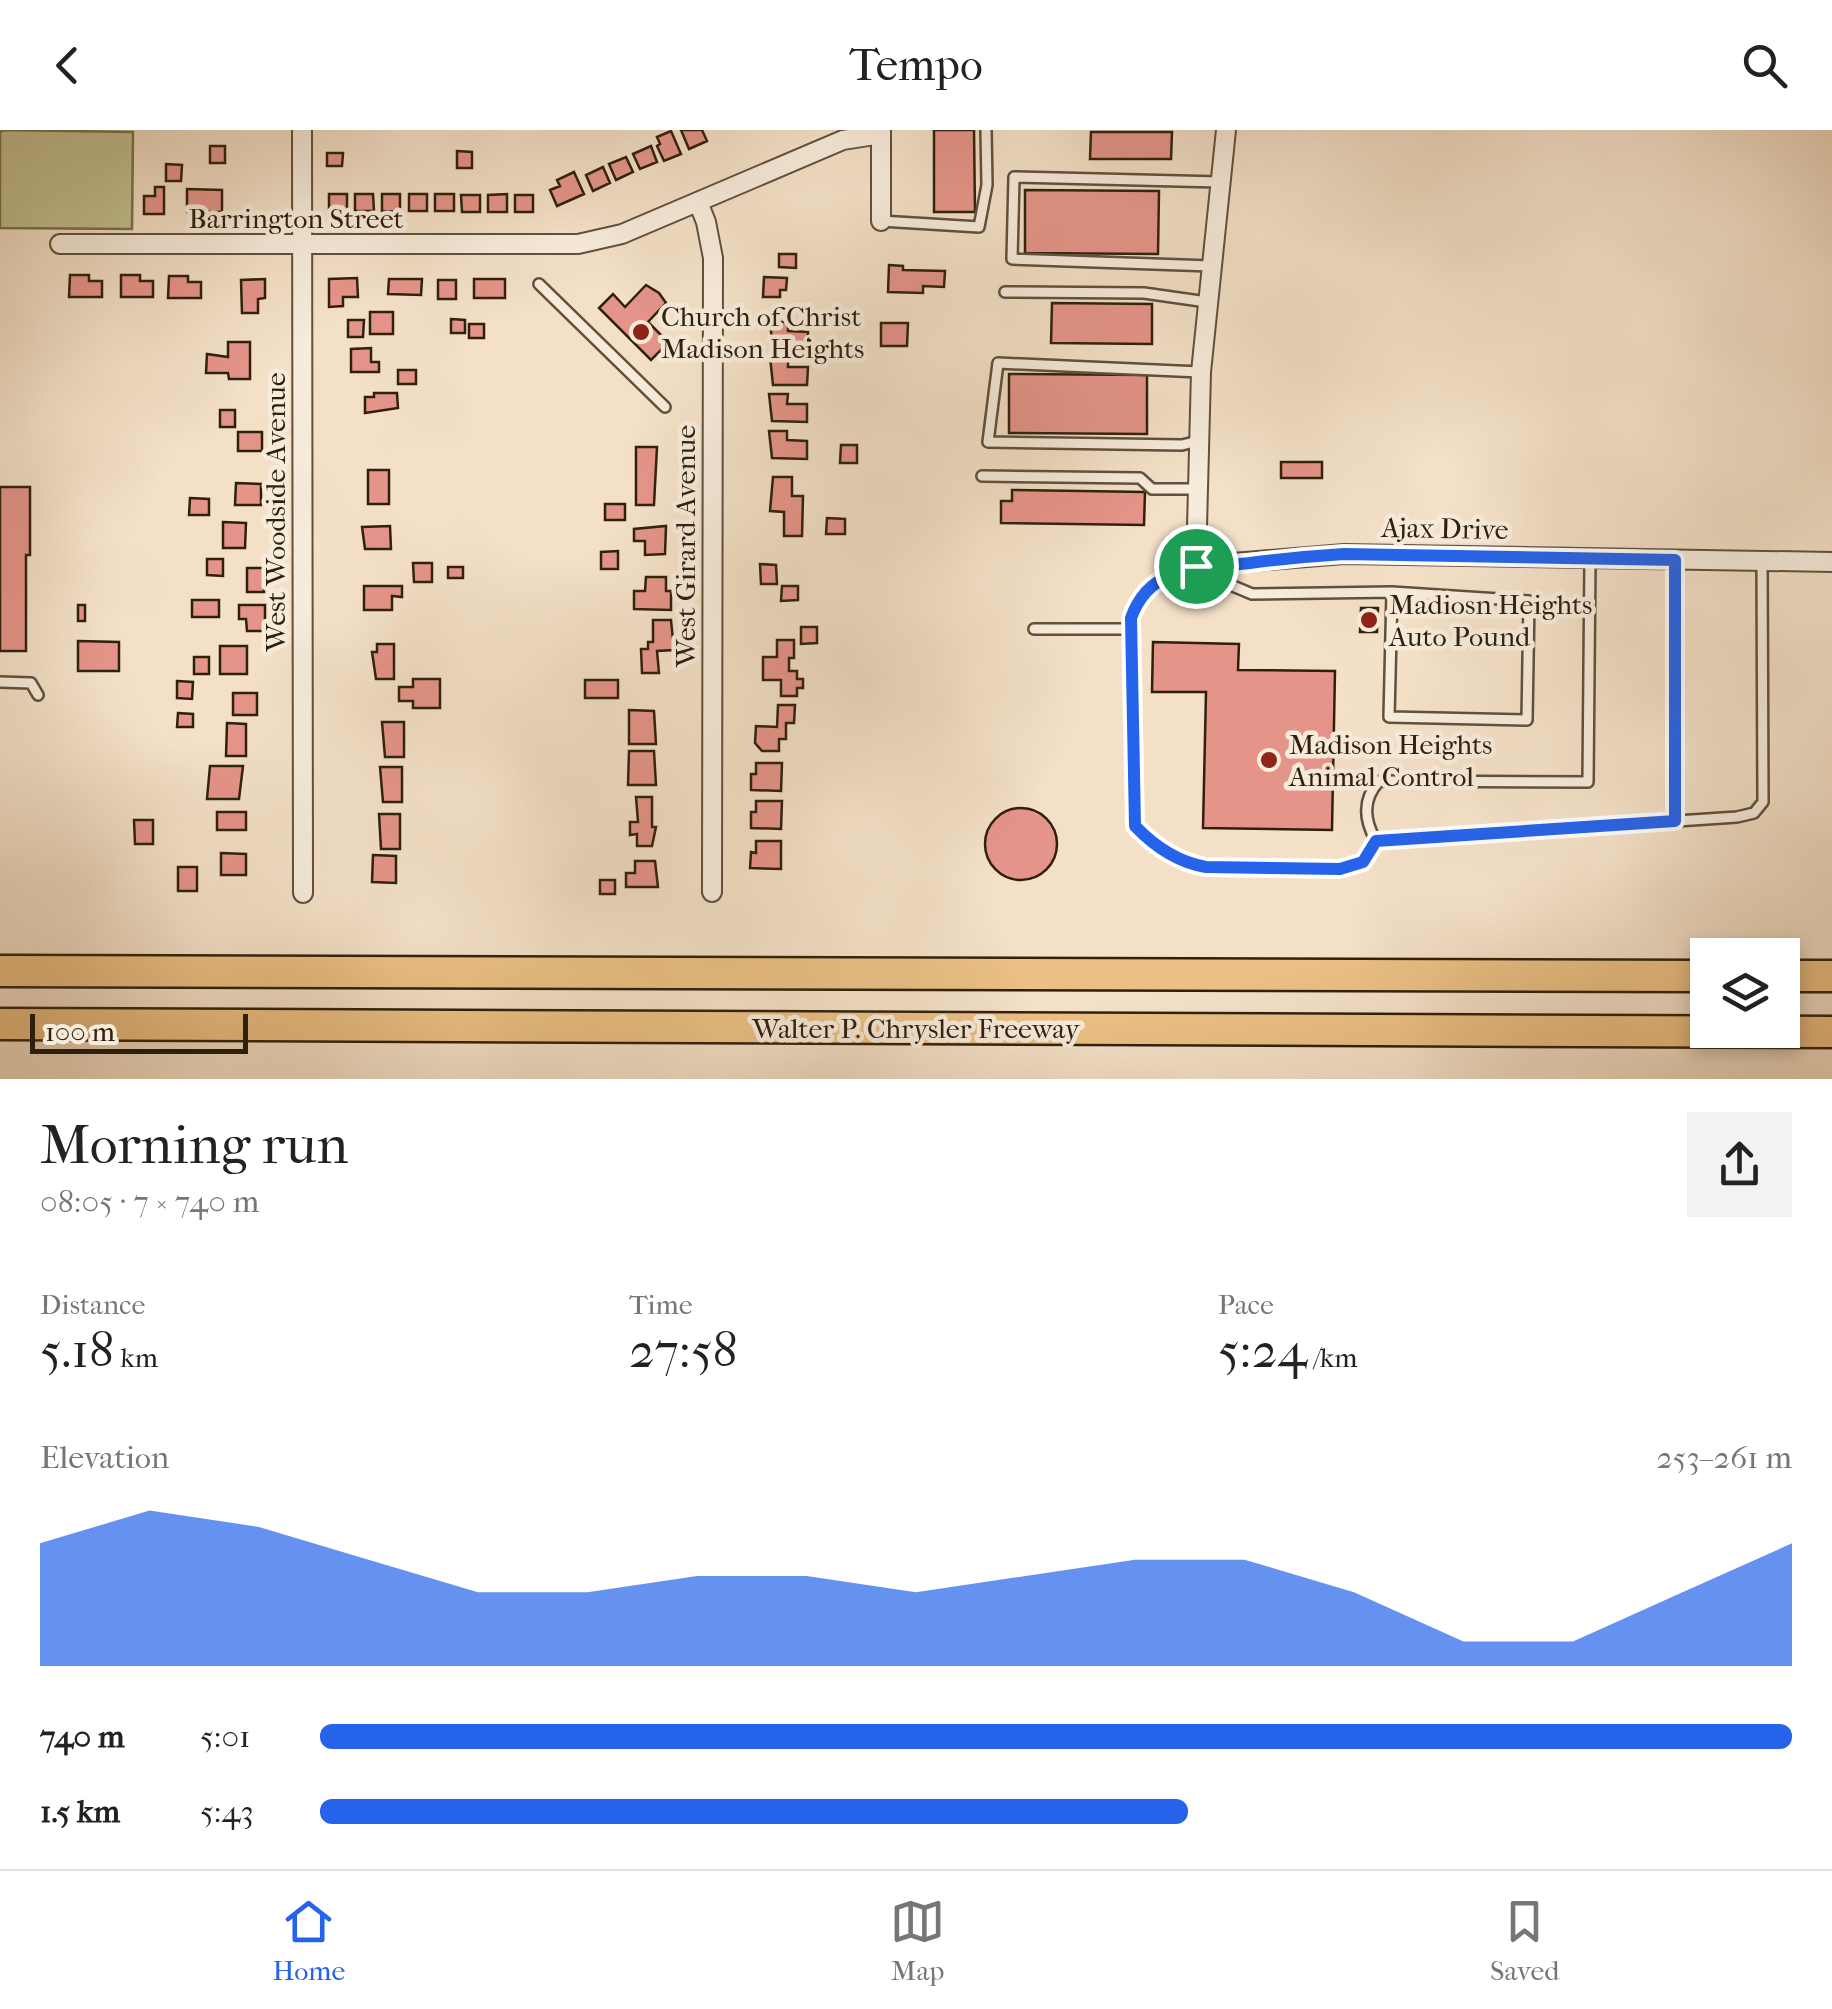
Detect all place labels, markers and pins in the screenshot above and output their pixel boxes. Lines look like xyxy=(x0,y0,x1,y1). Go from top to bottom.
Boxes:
place label: Church of Christ Madison Heights xyxy=(661,300,864,365)
marker: Church of Christ Madison Heights xyxy=(630,321,652,343)
pin xyxy=(1154,524,1239,609)
place label: Madiosn Heights Auto Pound xyxy=(1388,588,1592,653)
marker: Madiosn Heights Auto Pound xyxy=(1358,609,1380,631)
place label: Madison Heights Animal Control xyxy=(1288,728,1492,793)
marker: Madison Heights Animal Control xyxy=(1258,749,1280,771)

